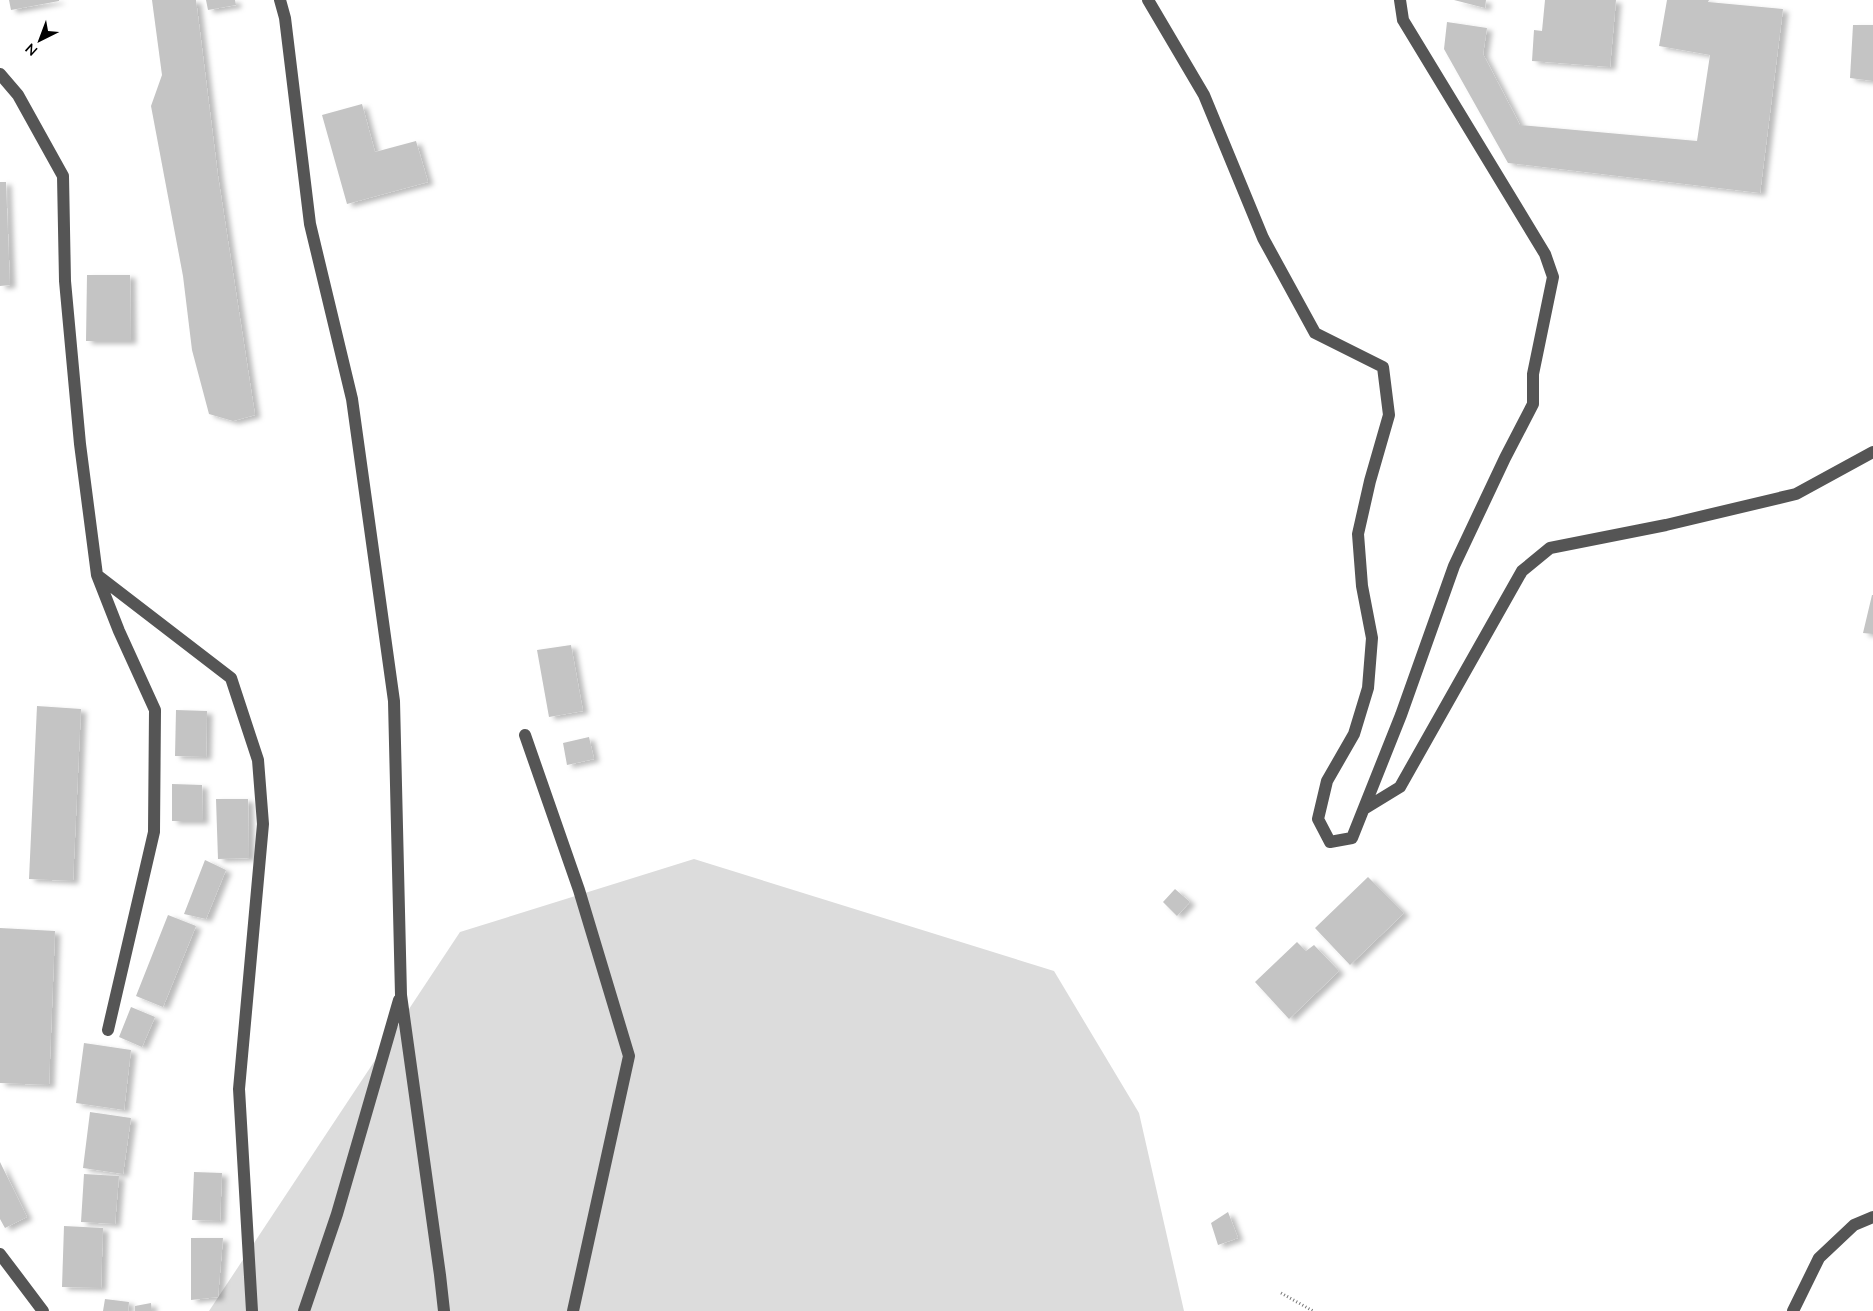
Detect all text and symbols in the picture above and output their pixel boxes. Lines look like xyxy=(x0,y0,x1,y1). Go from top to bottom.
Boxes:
north arrow xyxy=(15,15,65,65)
text: N xyxy=(21,39,42,60)

